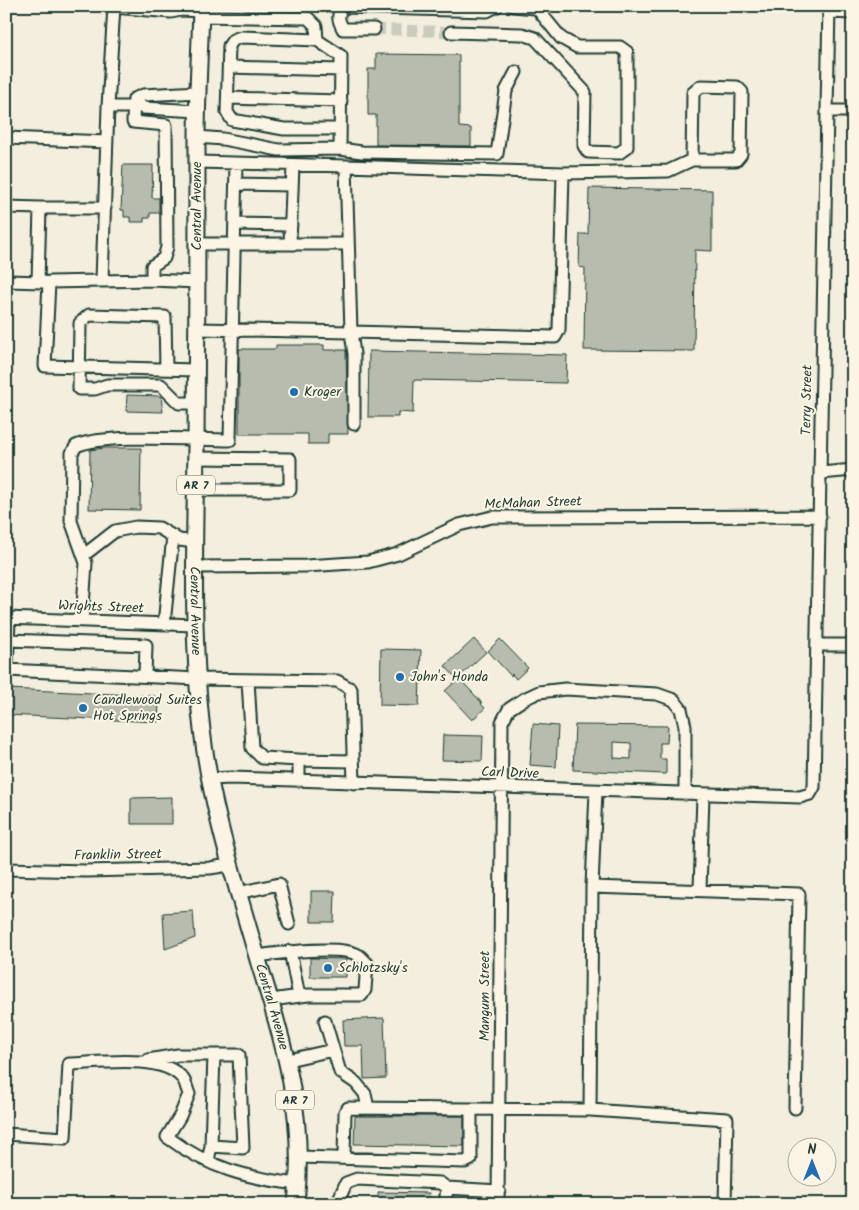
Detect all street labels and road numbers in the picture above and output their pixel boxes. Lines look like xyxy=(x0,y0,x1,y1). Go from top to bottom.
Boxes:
street label: Central Avenue xyxy=(186,161,208,251)
street label: Terry Street xyxy=(795,364,819,436)
road number: AR 7 xyxy=(177,476,215,494)
street label: McMahan Street xyxy=(484,490,583,516)
street label: Central Avenue xyxy=(183,566,207,657)
street label: Wrights Street xyxy=(58,595,145,620)
street label: Carl Drive xyxy=(481,761,540,785)
street label: Franklin Street xyxy=(74,843,163,867)
street label: Mangum Street xyxy=(474,950,496,1041)
street label: Central Avenue xyxy=(249,961,295,1053)
road number: AR 7 xyxy=(276,1090,314,1110)

